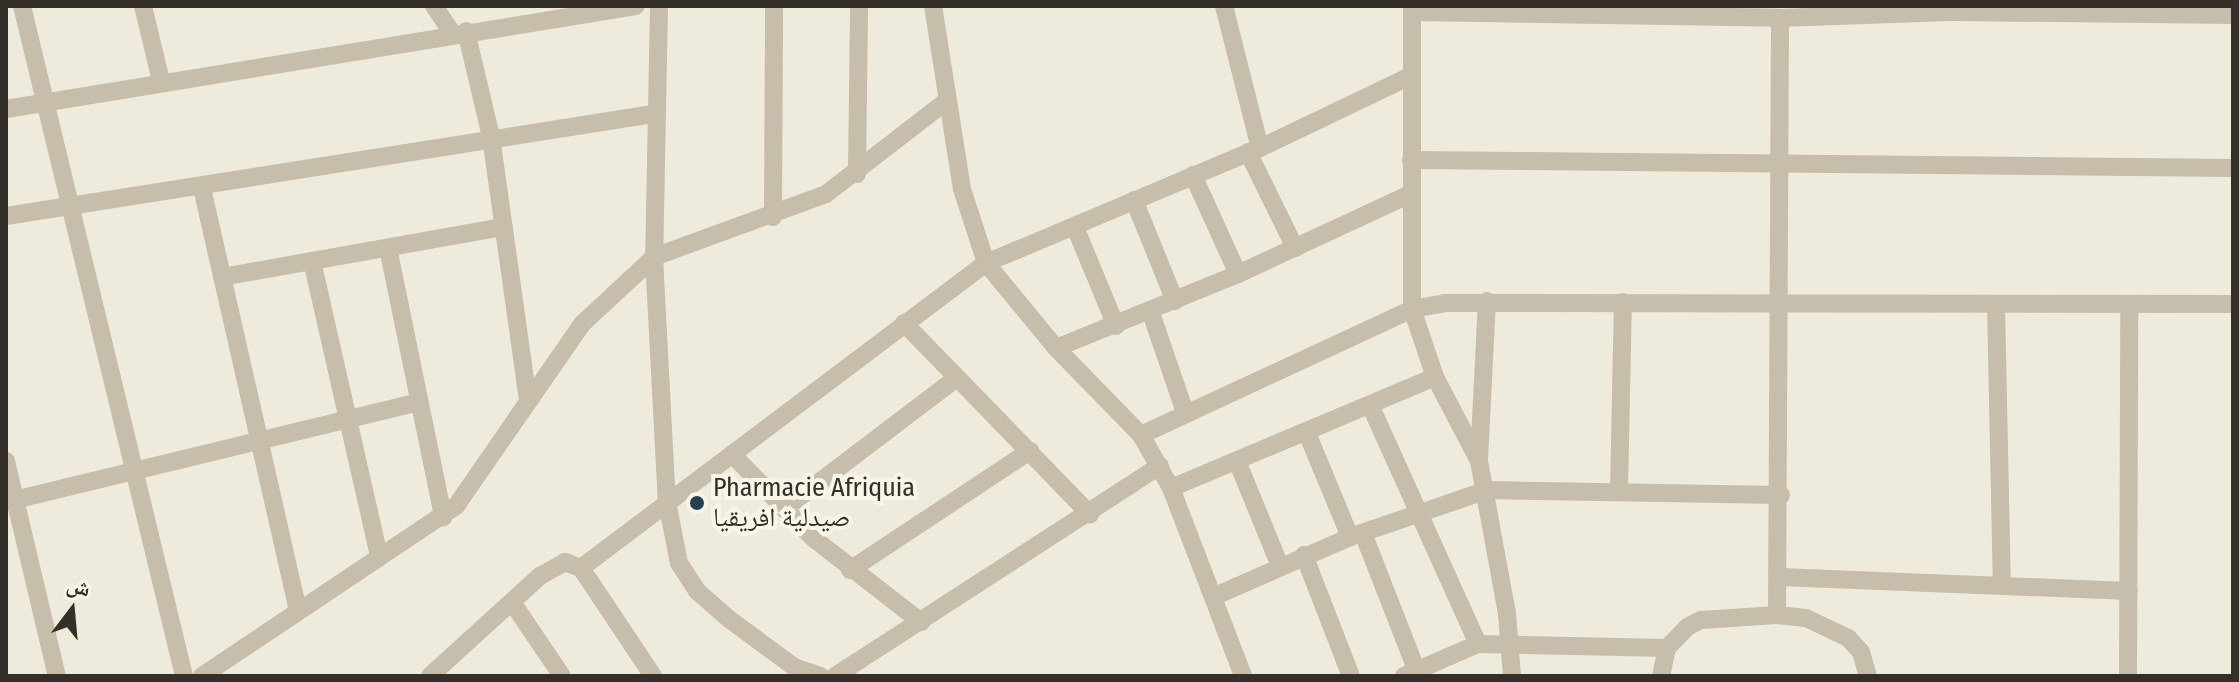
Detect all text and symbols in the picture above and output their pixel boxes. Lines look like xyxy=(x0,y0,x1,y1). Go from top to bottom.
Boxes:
place label: Pharmacie Afriquia صيدلية افريقيا xyxy=(713,472,915,534)
marker: Pharmacie Afriquia صيدلية افريقيا xyxy=(688,494,706,512)
north arrow xyxy=(32,570,112,650)
text: ش xyxy=(64,570,94,603)

